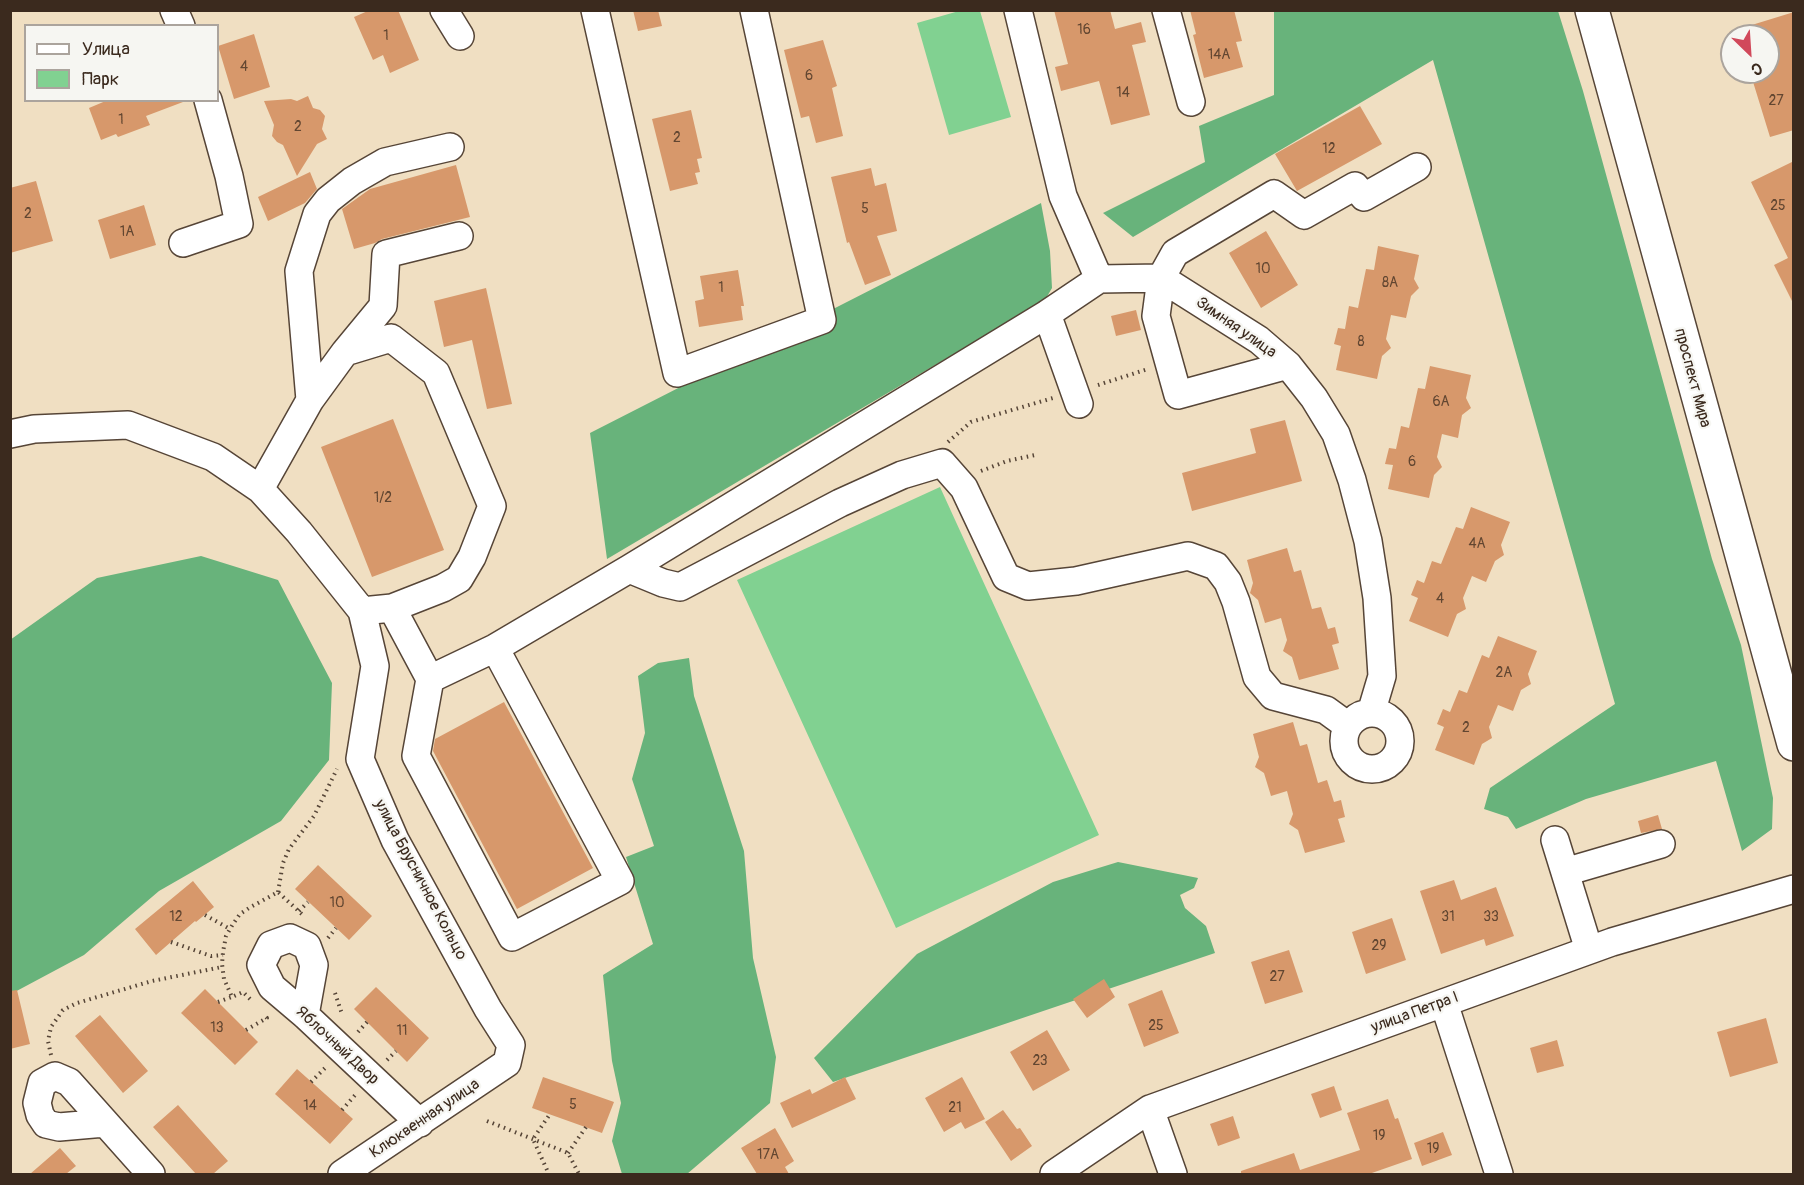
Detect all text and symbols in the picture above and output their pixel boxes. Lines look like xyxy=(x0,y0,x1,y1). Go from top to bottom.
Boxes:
house number: 16 xyxy=(1077,22,1091,38)
legend xyxy=(24,24,219,102)
north arrow xyxy=(1720,24,1780,84)
house number: 1 xyxy=(383,28,389,44)
text: Улица xyxy=(82,38,130,61)
house number: 14А xyxy=(1208,47,1230,63)
text: С xyxy=(1748,57,1765,80)
house number: 4 xyxy=(240,59,248,75)
text: Парк xyxy=(82,68,119,91)
house number: 6 xyxy=(805,68,813,84)
house number: 14 xyxy=(1116,85,1130,101)
house number: 27 xyxy=(1768,93,1784,109)
house number: 1 xyxy=(118,112,124,128)
house number: 2 xyxy=(294,119,302,135)
house number: 2 xyxy=(673,130,681,146)
house number: 12 xyxy=(1322,141,1336,157)
house number: 25 xyxy=(1770,198,1786,214)
house number: 5 xyxy=(861,201,869,217)
house number: 2 xyxy=(24,206,32,222)
house number: 1А xyxy=(120,224,134,240)
house number: 10 xyxy=(1255,261,1271,277)
house number: 8А xyxy=(1382,275,1398,291)
house number: 1 xyxy=(718,280,724,296)
street label: Зимняя улица xyxy=(1192,293,1280,363)
street label: проспект Мира xyxy=(1670,326,1714,430)
house number: 8 xyxy=(1357,334,1365,350)
house number: 6А xyxy=(1432,394,1450,410)
house number: 6 xyxy=(1408,454,1416,470)
house number: 1/2 xyxy=(374,490,392,506)
house number: 4А xyxy=(1468,536,1486,552)
house number: 4 xyxy=(1436,591,1444,607)
house number: 2А xyxy=(1496,665,1512,681)
house number: 2 xyxy=(1462,720,1470,736)
street label: улица Брусничное Кольцо xyxy=(370,797,470,963)
house number: 10 xyxy=(329,895,345,911)
house number: 12 xyxy=(169,909,183,925)
house number: 31 xyxy=(1441,909,1455,925)
house number: 33 xyxy=(1483,909,1499,925)
house number: 29 xyxy=(1371,938,1387,954)
house number: 27 xyxy=(1269,969,1285,985)
street label: улица Петра I xyxy=(1369,988,1461,1038)
street label: Яблочный Двор xyxy=(291,1003,383,1089)
house number: 25 xyxy=(1148,1018,1164,1034)
house number: 13 xyxy=(210,1020,224,1036)
house number: 11 xyxy=(397,1023,407,1039)
house number: 23 xyxy=(1032,1053,1048,1069)
street label: Клюквенная улица xyxy=(366,1075,484,1163)
house number: 5 xyxy=(569,1097,577,1113)
house number: 14 xyxy=(303,1098,317,1114)
house number: 21 xyxy=(948,1100,962,1116)
house number: 19 xyxy=(1373,1128,1385,1144)
house number: 19 xyxy=(1427,1141,1439,1157)
house number: 17А xyxy=(757,1147,779,1163)

